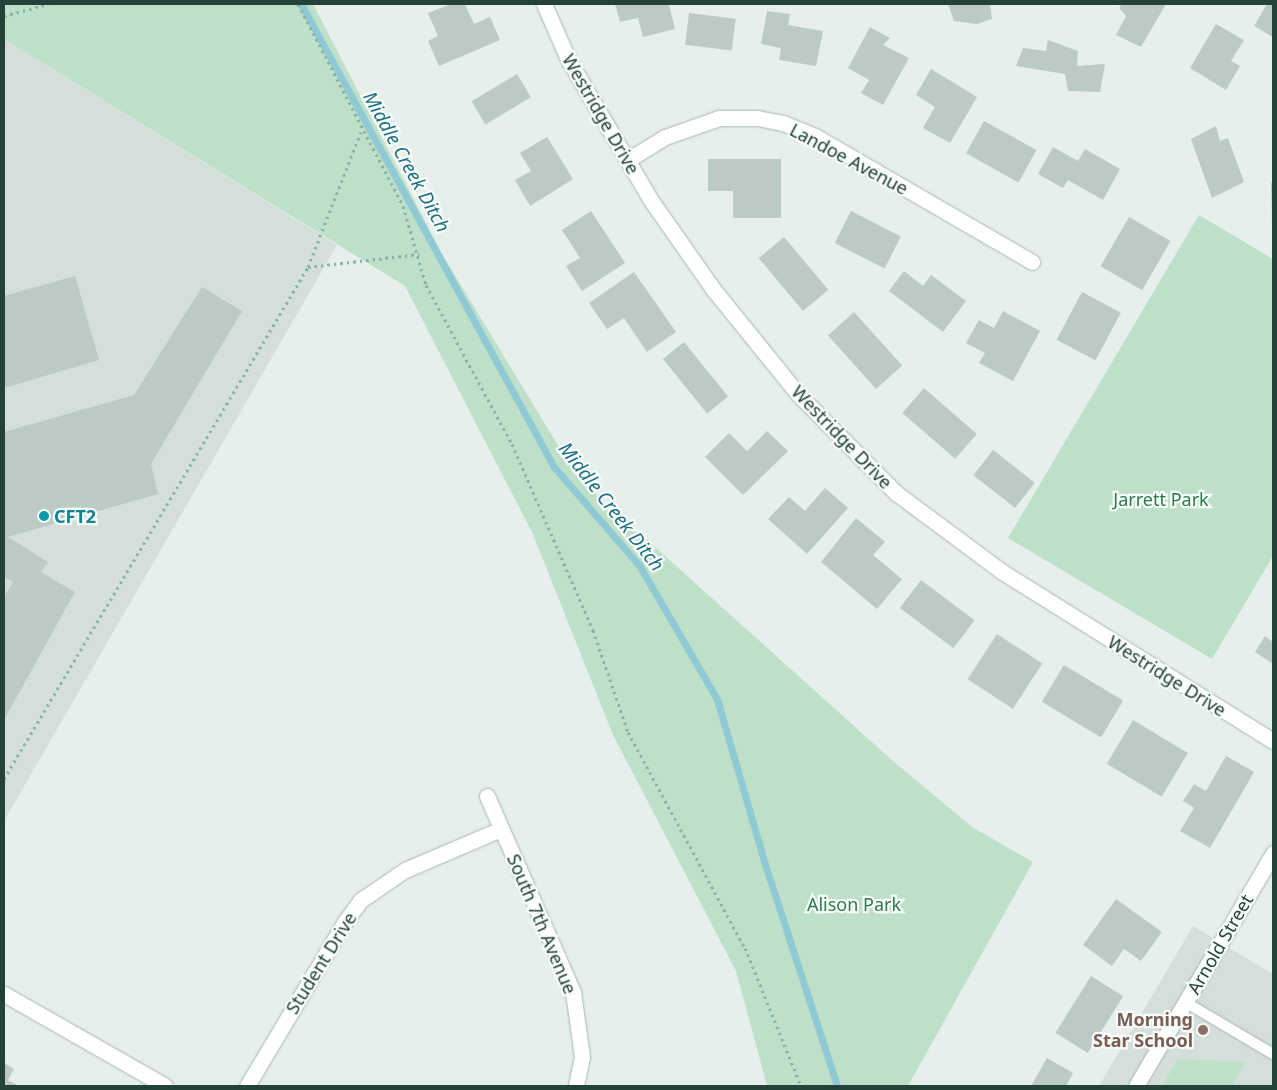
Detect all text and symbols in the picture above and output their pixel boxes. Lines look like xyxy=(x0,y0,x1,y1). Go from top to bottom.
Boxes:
street label: Westridge Drive xyxy=(558,50,644,178)
water label: Middle Creek Ditch xyxy=(358,88,454,236)
street label: Landoe Avenue xyxy=(786,119,912,199)
street label: Westridge Drive xyxy=(787,381,897,493)
water label: Middle Creek Ditch xyxy=(554,438,668,576)
park label: Jarrett Park xyxy=(1113,488,1209,510)
place label: CFT2 xyxy=(54,505,96,527)
marker: CFT2 xyxy=(38,510,50,522)
street label: Westridge Drive xyxy=(1104,631,1230,721)
street label: South 7th Avenue xyxy=(503,851,581,997)
street label: Arnold Street xyxy=(1183,890,1257,998)
park label: Alison Park xyxy=(807,893,901,915)
street label: Student Drive xyxy=(281,908,361,1018)
place label: Morning Star School xyxy=(1093,1009,1193,1052)
marker: Morning Star School xyxy=(1197,1024,1209,1036)

